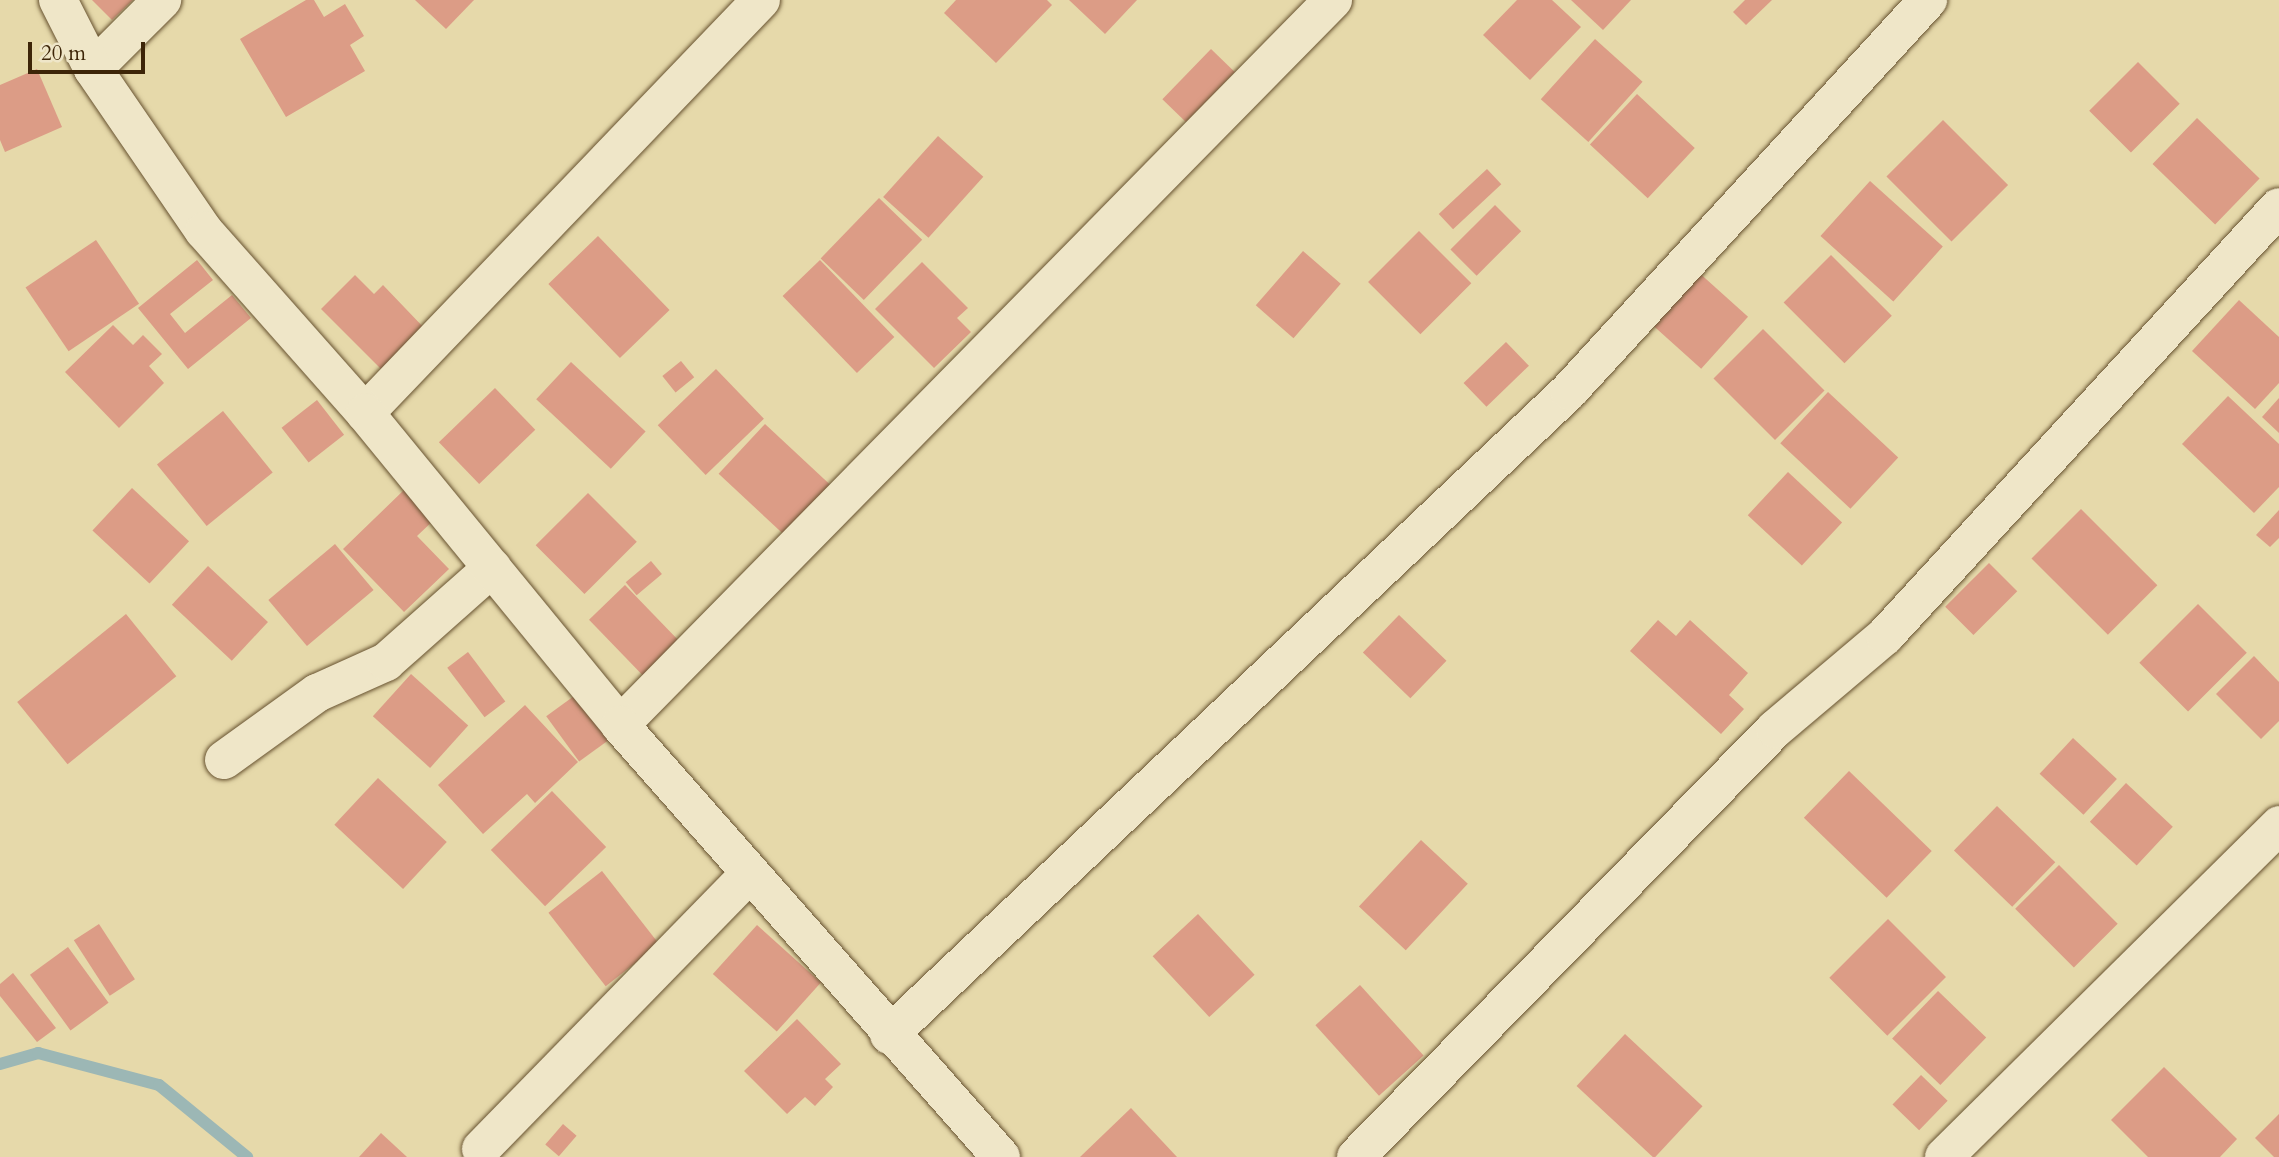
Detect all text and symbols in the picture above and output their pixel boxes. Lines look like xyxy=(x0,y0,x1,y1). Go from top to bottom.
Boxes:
scale bar xyxy=(32,28,149,72)
text: 20 m xyxy=(41,39,86,68)

